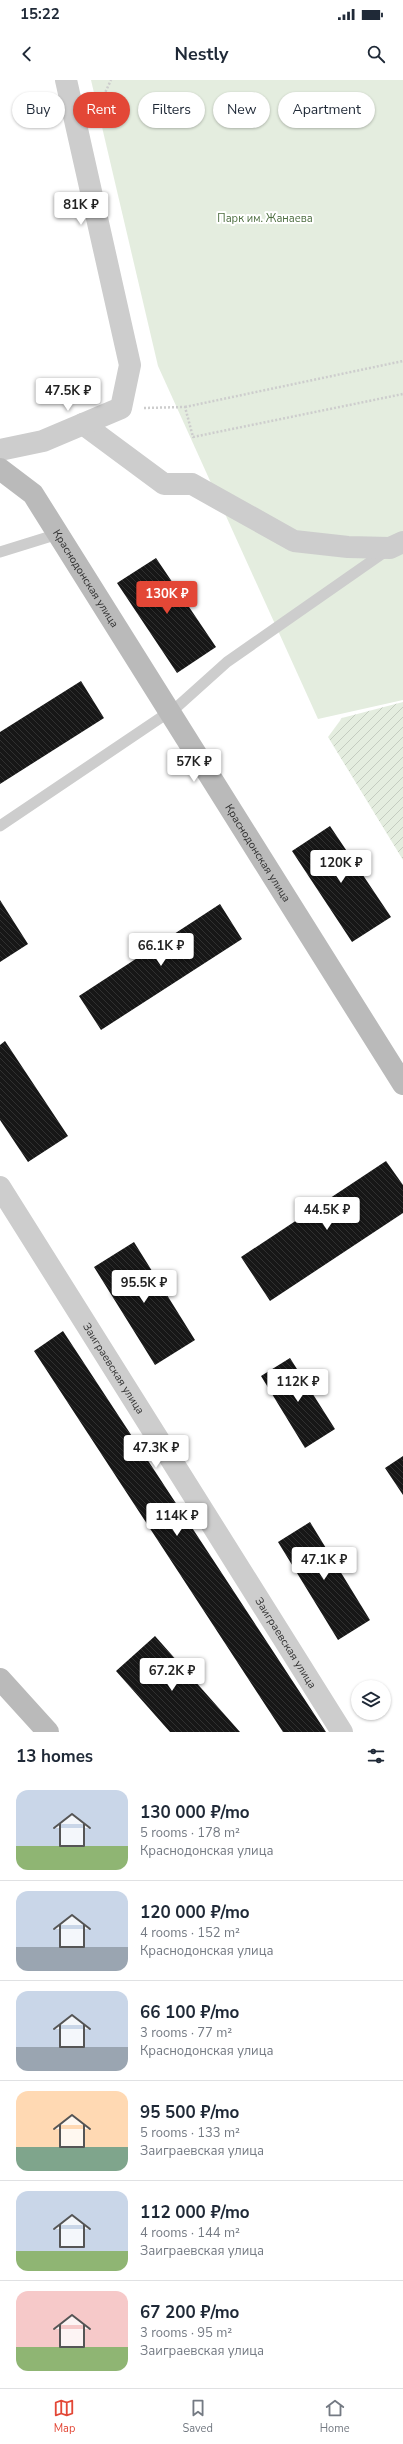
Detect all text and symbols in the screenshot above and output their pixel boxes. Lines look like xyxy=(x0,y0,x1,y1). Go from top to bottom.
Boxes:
text: 15:22 xyxy=(20,4,60,24)
text: Nestly xyxy=(175,42,228,66)
icon: back xyxy=(16,43,38,65)
icon: search xyxy=(365,43,387,65)
chip: Buy xyxy=(12,92,65,128)
chip: Rent xyxy=(73,92,130,128)
chip: Filters xyxy=(138,92,205,128)
chip: New xyxy=(213,92,270,128)
chip: Apartment xyxy=(278,92,375,128)
pin: 81K ₽ xyxy=(53,192,109,226)
text: 81K ₽ xyxy=(63,196,99,214)
park label: Парк им. Жанаева xyxy=(217,211,313,226)
pin: 47.5K ₽ xyxy=(31,378,105,412)
text: 47.5K ₽ xyxy=(45,382,91,400)
street label: Краснодонская улица xyxy=(50,526,122,630)
pin: 130K ₽ xyxy=(134,581,200,615)
text: 130K ₽ xyxy=(145,585,189,603)
pin: 57K ₽ xyxy=(166,749,222,783)
text: 57K ₽ xyxy=(176,753,212,771)
street label: Краснодонская улица xyxy=(222,801,294,905)
pin: 120K ₽ xyxy=(308,850,374,884)
text: 120K ₽ xyxy=(319,854,363,872)
pin: 66.1K ₽ xyxy=(124,933,198,967)
text: 66.1K ₽ xyxy=(138,937,184,955)
pin: 44.5K ₽ xyxy=(290,1197,364,1231)
text: 44.5K ₽ xyxy=(304,1201,350,1219)
pin: 95.5K ₽ xyxy=(107,1270,181,1304)
text: 95.5K ₽ xyxy=(121,1274,167,1292)
street label: Заиграевская улица xyxy=(79,1320,148,1417)
pin: 112K ₽ xyxy=(265,1369,331,1403)
text: 112K ₽ xyxy=(276,1373,320,1391)
pin: 47.3K ₽ xyxy=(119,1435,193,1469)
text: 47.3K ₽ xyxy=(133,1439,179,1457)
pin: 114K ₽ xyxy=(144,1503,210,1537)
text: 114K ₽ xyxy=(155,1507,199,1525)
pin: 47.1K ₽ xyxy=(287,1547,361,1581)
text: 47.1K ₽ xyxy=(301,1551,347,1569)
street label: Заиграевская улица xyxy=(252,1594,320,1691)
pin: 67.2K ₽ xyxy=(135,1658,209,1692)
text: 67.2K ₽ xyxy=(149,1662,195,1680)
map controls xyxy=(351,1680,391,1720)
button: layers xyxy=(351,1680,391,1720)
text: 13 homes xyxy=(16,1745,93,1768)
icon: filters xyxy=(365,1745,387,1767)
text: 130 000 ₽/mo xyxy=(140,1801,250,1824)
icon: home xyxy=(48,1806,96,1854)
text: 5 rooms · 178 m² xyxy=(140,1824,240,1842)
text: Краснодонская улица xyxy=(140,1842,273,1860)
text: 120 000 ₽/mo xyxy=(140,1901,250,1924)
icon: home xyxy=(48,1907,96,1955)
text: 4 rooms · 152 m² xyxy=(140,1924,240,1942)
text: Краснодонская улица xyxy=(140,1942,273,1960)
text: 66 100 ₽/mo xyxy=(140,2001,239,2024)
icon: home xyxy=(48,2007,96,2055)
text: 3 rooms · 77 m² xyxy=(140,2024,232,2042)
text: Краснодонская улица xyxy=(140,2042,273,2060)
text: 95 500 ₽/mo xyxy=(140,2101,239,2124)
icon: home xyxy=(48,2107,96,2155)
text: 5 rooms · 133 m² xyxy=(140,2124,240,2142)
text: Заиграевская улица xyxy=(140,2142,264,2160)
text: 112 000 ₽/mo xyxy=(140,2201,250,2224)
icon: home xyxy=(48,2207,96,2255)
text: 4 rooms · 144 m² xyxy=(140,2224,240,2242)
text: Заиграевская улица xyxy=(140,2242,264,2260)
text: 67 200 ₽/mo xyxy=(140,2301,239,2324)
icon: home xyxy=(48,2307,96,2355)
text: 3 rooms · 95 m² xyxy=(140,2324,232,2342)
text: Заиграевская улица xyxy=(140,2342,264,2360)
tab: Map xyxy=(53,2397,75,2436)
tab: Saved xyxy=(182,2397,213,2436)
tab: Home xyxy=(320,2397,350,2436)

